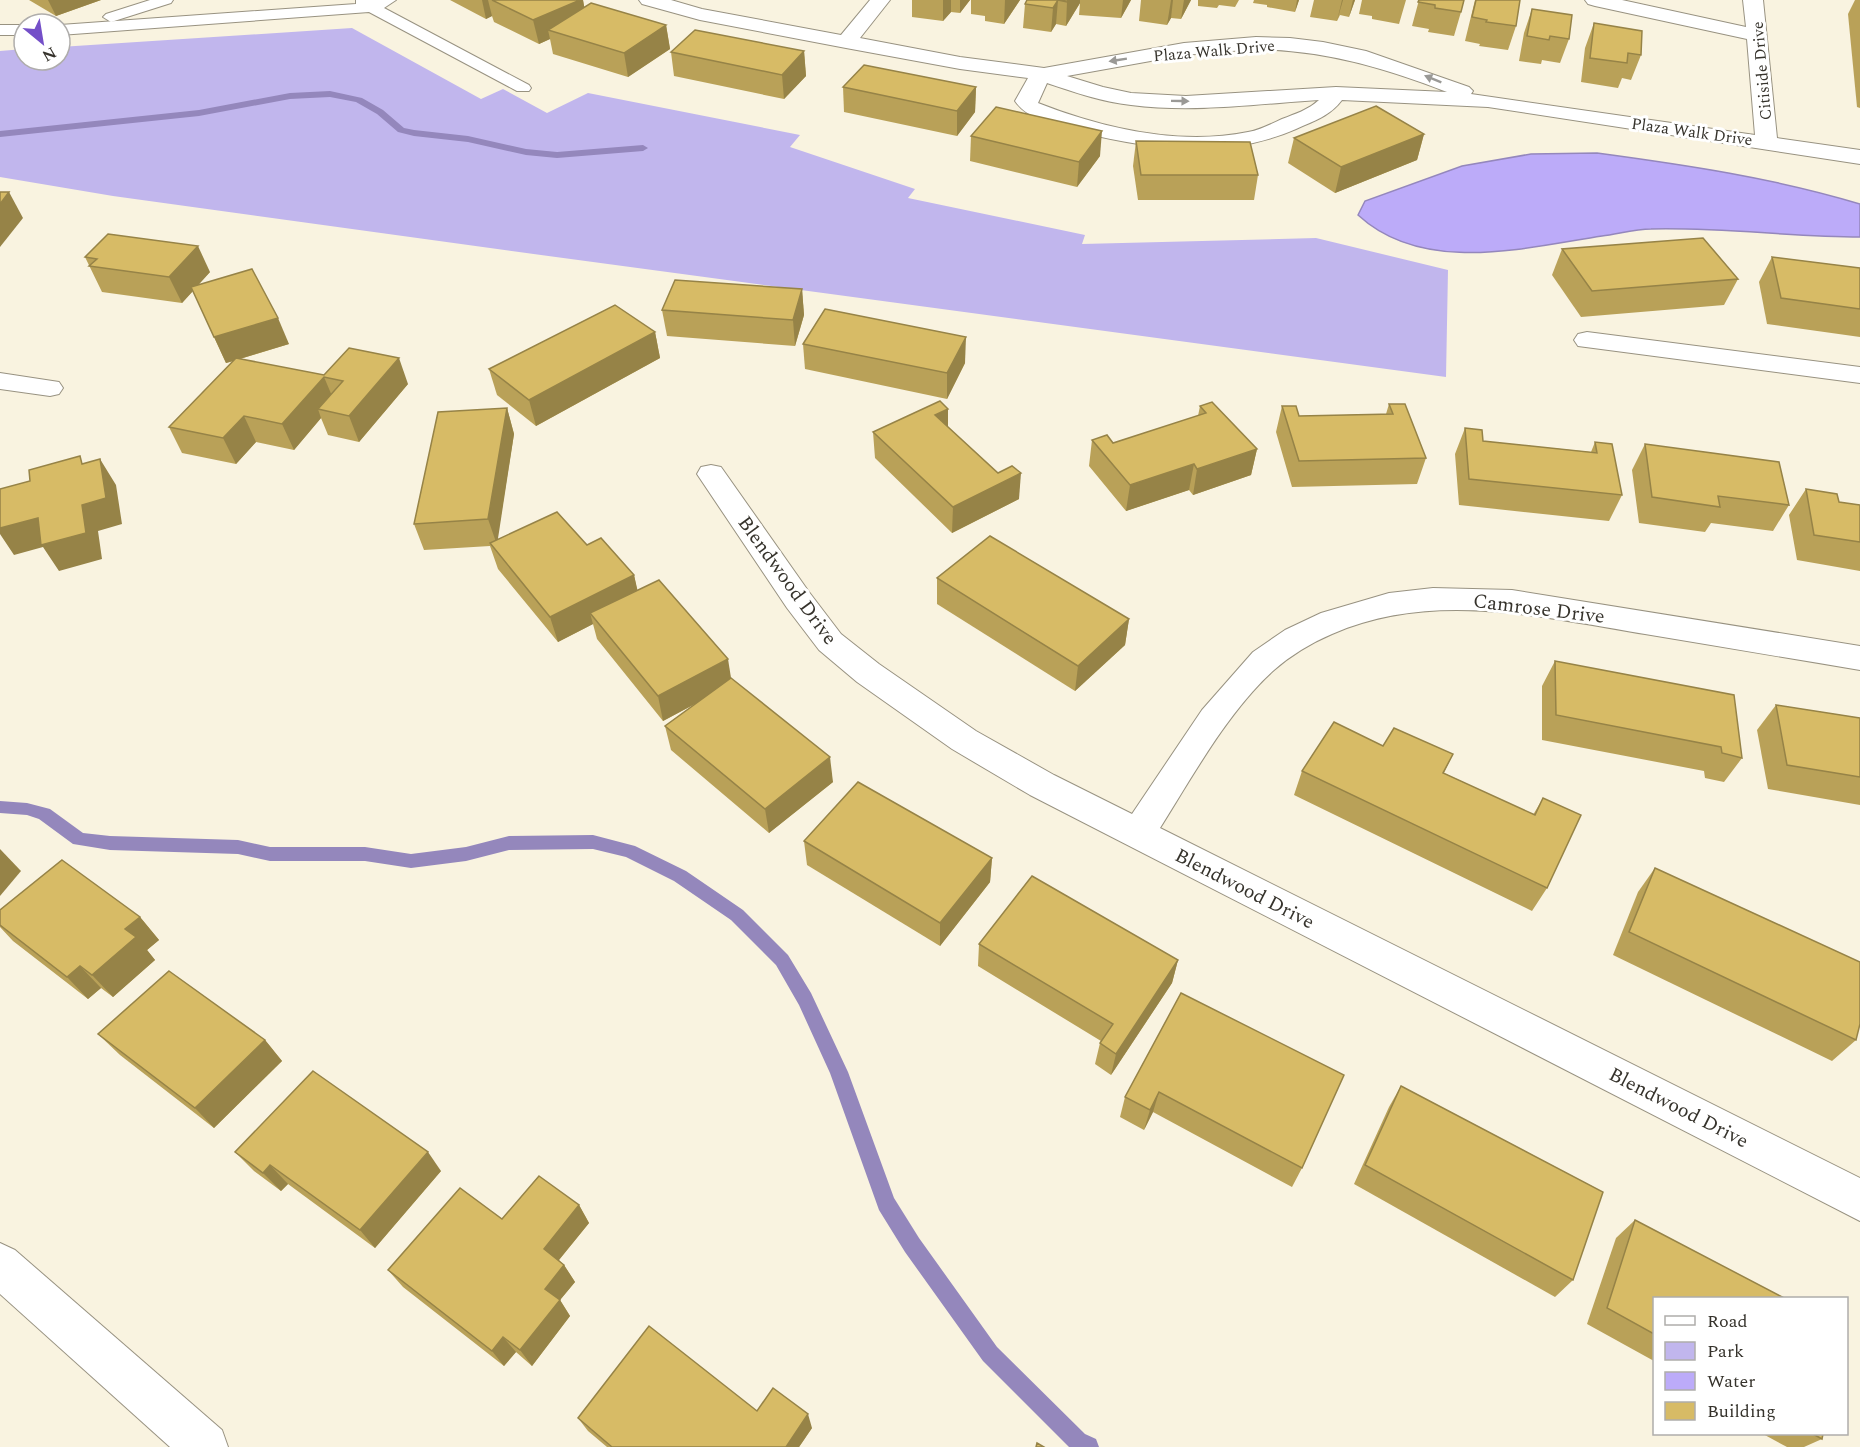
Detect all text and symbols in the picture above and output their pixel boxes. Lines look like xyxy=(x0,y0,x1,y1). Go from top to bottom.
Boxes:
north arrow xyxy=(12,12,72,72)
street label: Citiside Drive xyxy=(1746,21,1778,121)
street label: Plaza Walk Drive xyxy=(1152,34,1276,68)
text: N xyxy=(37,40,61,68)
one-way arrow xyxy=(1108,56,1127,65)
one-way arrow xyxy=(1424,74,1442,83)
one-way arrow xyxy=(1171,96,1190,106)
street label: Plaza Walk Drive xyxy=(1630,112,1754,152)
street label: Blendwood Drive xyxy=(730,510,844,651)
street label: Camrose Drive xyxy=(1471,586,1606,632)
street label: Blendwood Drive xyxy=(1169,841,1320,937)
street label: Blendwood Drive xyxy=(1603,1060,1754,1156)
legend xyxy=(1653,1297,1848,1435)
text: Road xyxy=(1707,1308,1748,1335)
text: Park xyxy=(1707,1338,1744,1365)
text: Water xyxy=(1707,1368,1755,1395)
text: Building xyxy=(1707,1398,1776,1425)

